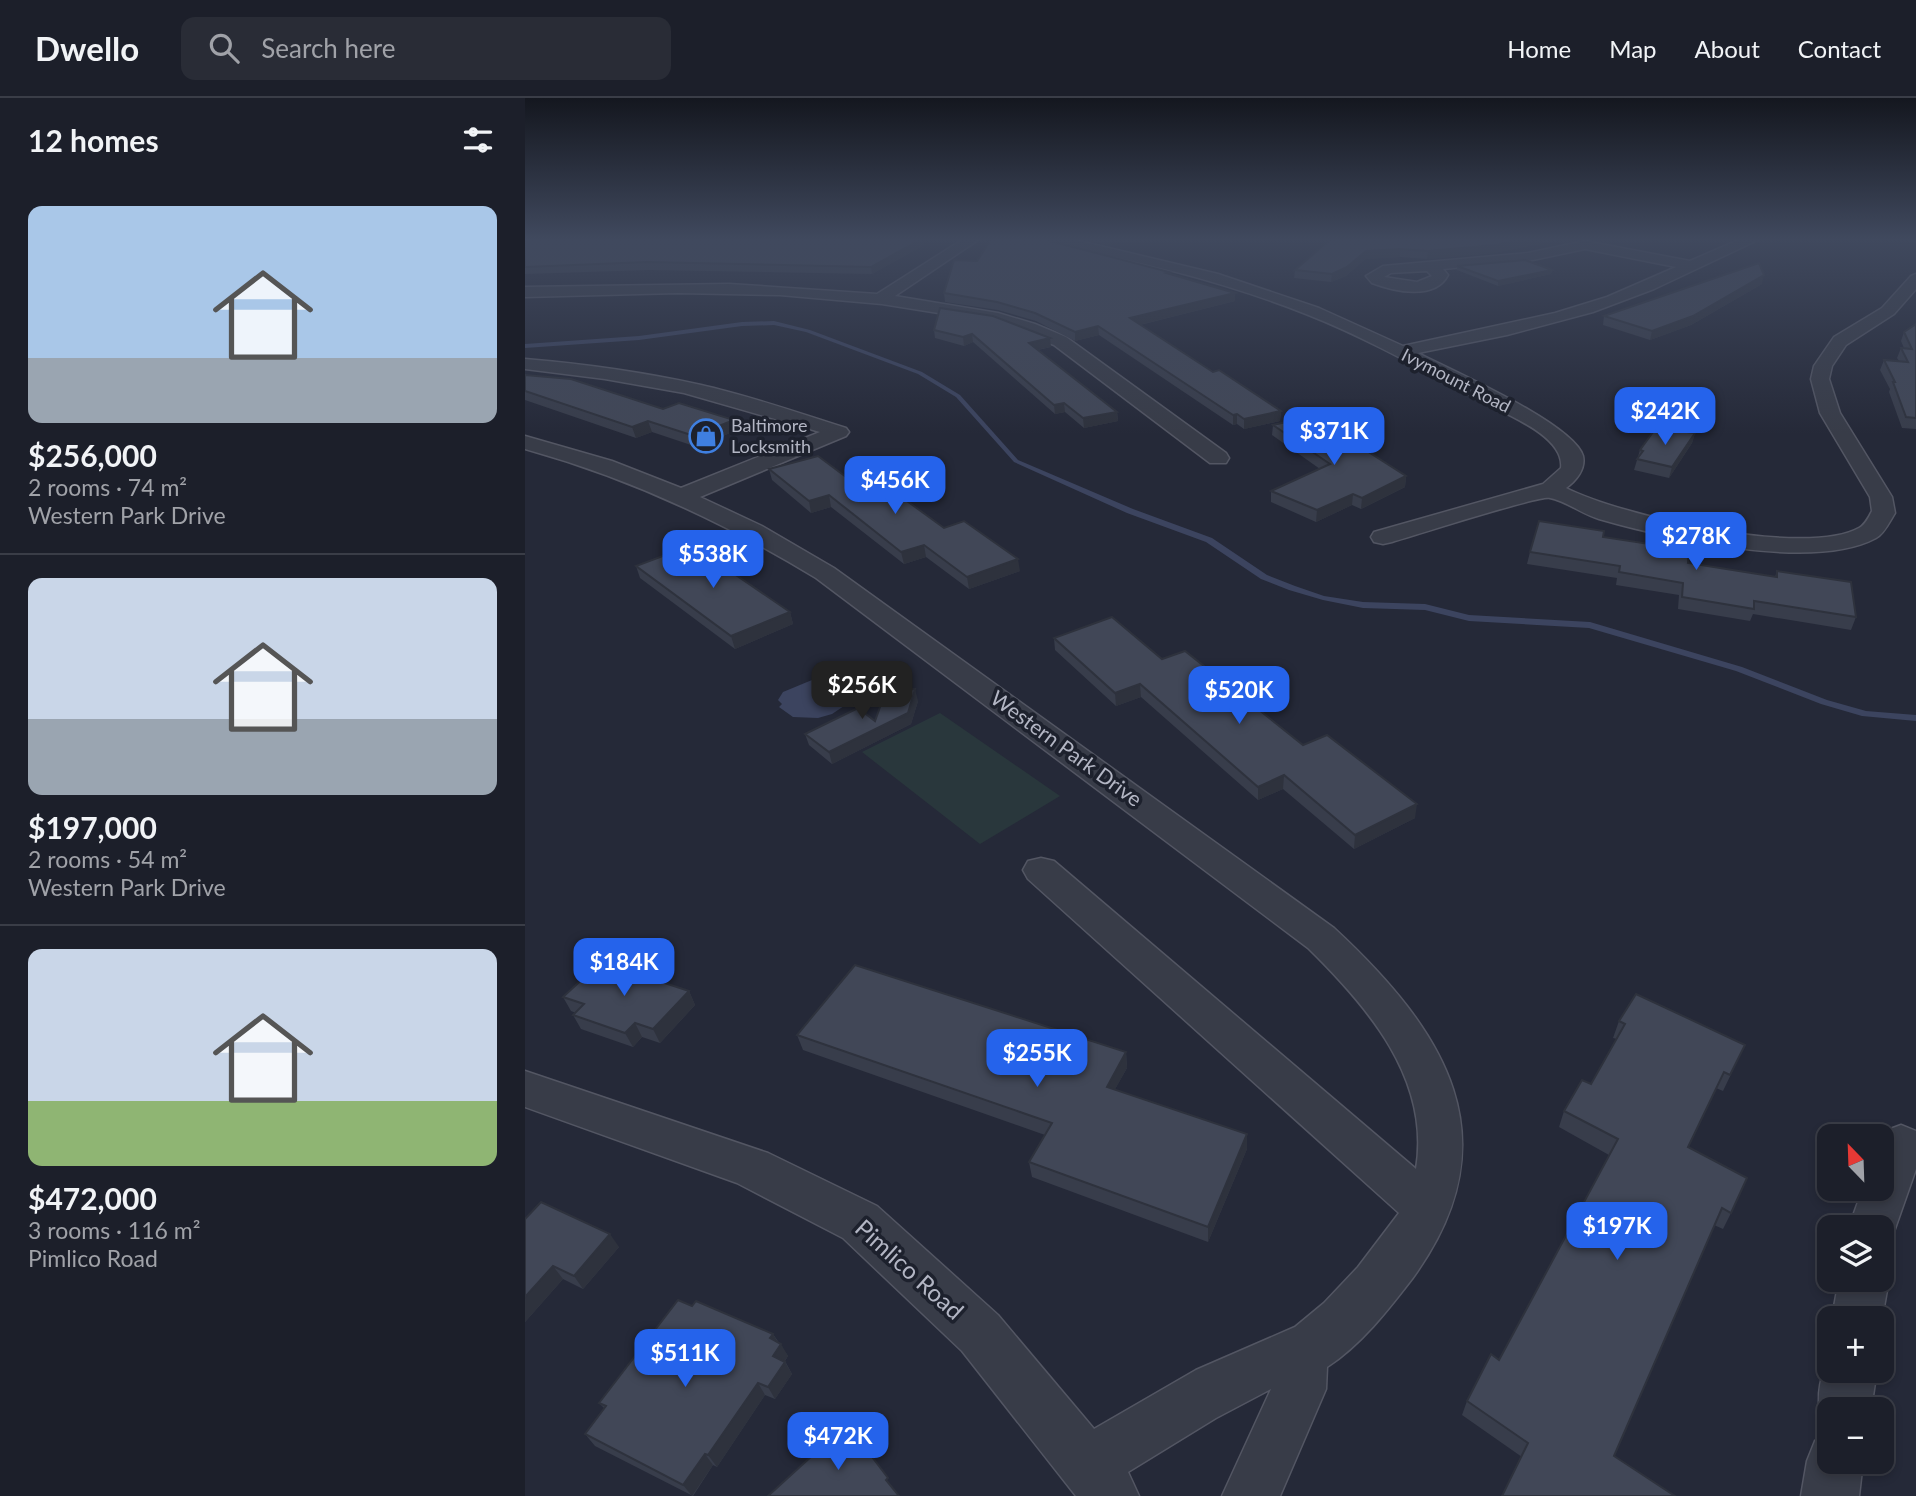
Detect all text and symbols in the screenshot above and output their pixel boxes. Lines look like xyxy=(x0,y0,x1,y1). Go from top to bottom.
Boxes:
search box xyxy=(181,17,671,80)
text: Dwello xyxy=(35,28,139,68)
icon: search xyxy=(205,29,243,67)
text: Search here xyxy=(261,32,395,64)
text: Home xyxy=(1507,34,1571,63)
text: Map xyxy=(1609,34,1657,63)
text: About xyxy=(1695,34,1760,63)
text: Contact xyxy=(1798,34,1881,63)
icon: filters xyxy=(459,121,497,159)
text: 12 homes xyxy=(28,122,159,158)
icon: home xyxy=(200,252,326,378)
street label: Ivymount Road xyxy=(1398,343,1515,417)
pin: $242K xyxy=(1616,388,1714,447)
text: $242K xyxy=(1630,396,1700,424)
pin: $371K xyxy=(1285,408,1383,467)
place label: Baltimore Locksmith xyxy=(731,414,811,457)
text: $371K xyxy=(1299,416,1369,444)
shop icon: Baltimore Locksmith xyxy=(687,417,725,455)
text: $256,000 xyxy=(28,437,157,473)
pin: $456K xyxy=(846,456,944,516)
text: $456K xyxy=(860,465,930,493)
text: 2 rooms · 74 m² xyxy=(28,473,187,501)
text: Western Park Drive xyxy=(28,501,226,529)
pin: $278K xyxy=(1647,512,1745,572)
text: $278K xyxy=(1661,521,1731,549)
pin: $538K xyxy=(664,531,762,590)
text: $538K xyxy=(678,539,748,567)
icon: home xyxy=(200,624,326,750)
pin: $256K xyxy=(813,662,911,721)
pin: $520K xyxy=(1190,666,1288,726)
text: $256K xyxy=(827,670,897,698)
text: $520K xyxy=(1204,675,1274,703)
street label: Western Park Drive xyxy=(987,685,1147,811)
text: $197,000 xyxy=(28,809,157,845)
text: 2 rooms · 54 m² xyxy=(28,845,187,873)
text: Western Park Drive xyxy=(28,873,226,901)
pin: $184K xyxy=(575,939,673,998)
text: $184K xyxy=(589,947,659,975)
icon: home xyxy=(200,995,326,1121)
pin: $255K xyxy=(988,1030,1086,1089)
text: $255K xyxy=(1002,1038,1072,1066)
north arrow xyxy=(1817,1124,1893,1200)
map controls xyxy=(1817,1124,1894,1474)
text: $472,000 xyxy=(28,1180,157,1216)
pin: $197K xyxy=(1568,1202,1666,1262)
text: $197K xyxy=(1582,1211,1652,1239)
street label: Pimlico Road xyxy=(850,1213,970,1325)
button: layers xyxy=(1817,1215,1894,1292)
text: 3 rooms · 116 m² xyxy=(28,1216,200,1244)
text: Pimlico Road xyxy=(28,1244,158,1272)
button: + xyxy=(1817,1306,1894,1383)
pin: $511K xyxy=(636,1330,734,1389)
text: $511K xyxy=(650,1338,720,1366)
button: − xyxy=(1817,1397,1894,1474)
pin: $472K xyxy=(789,1412,887,1472)
text: $472K xyxy=(803,1421,873,1449)

